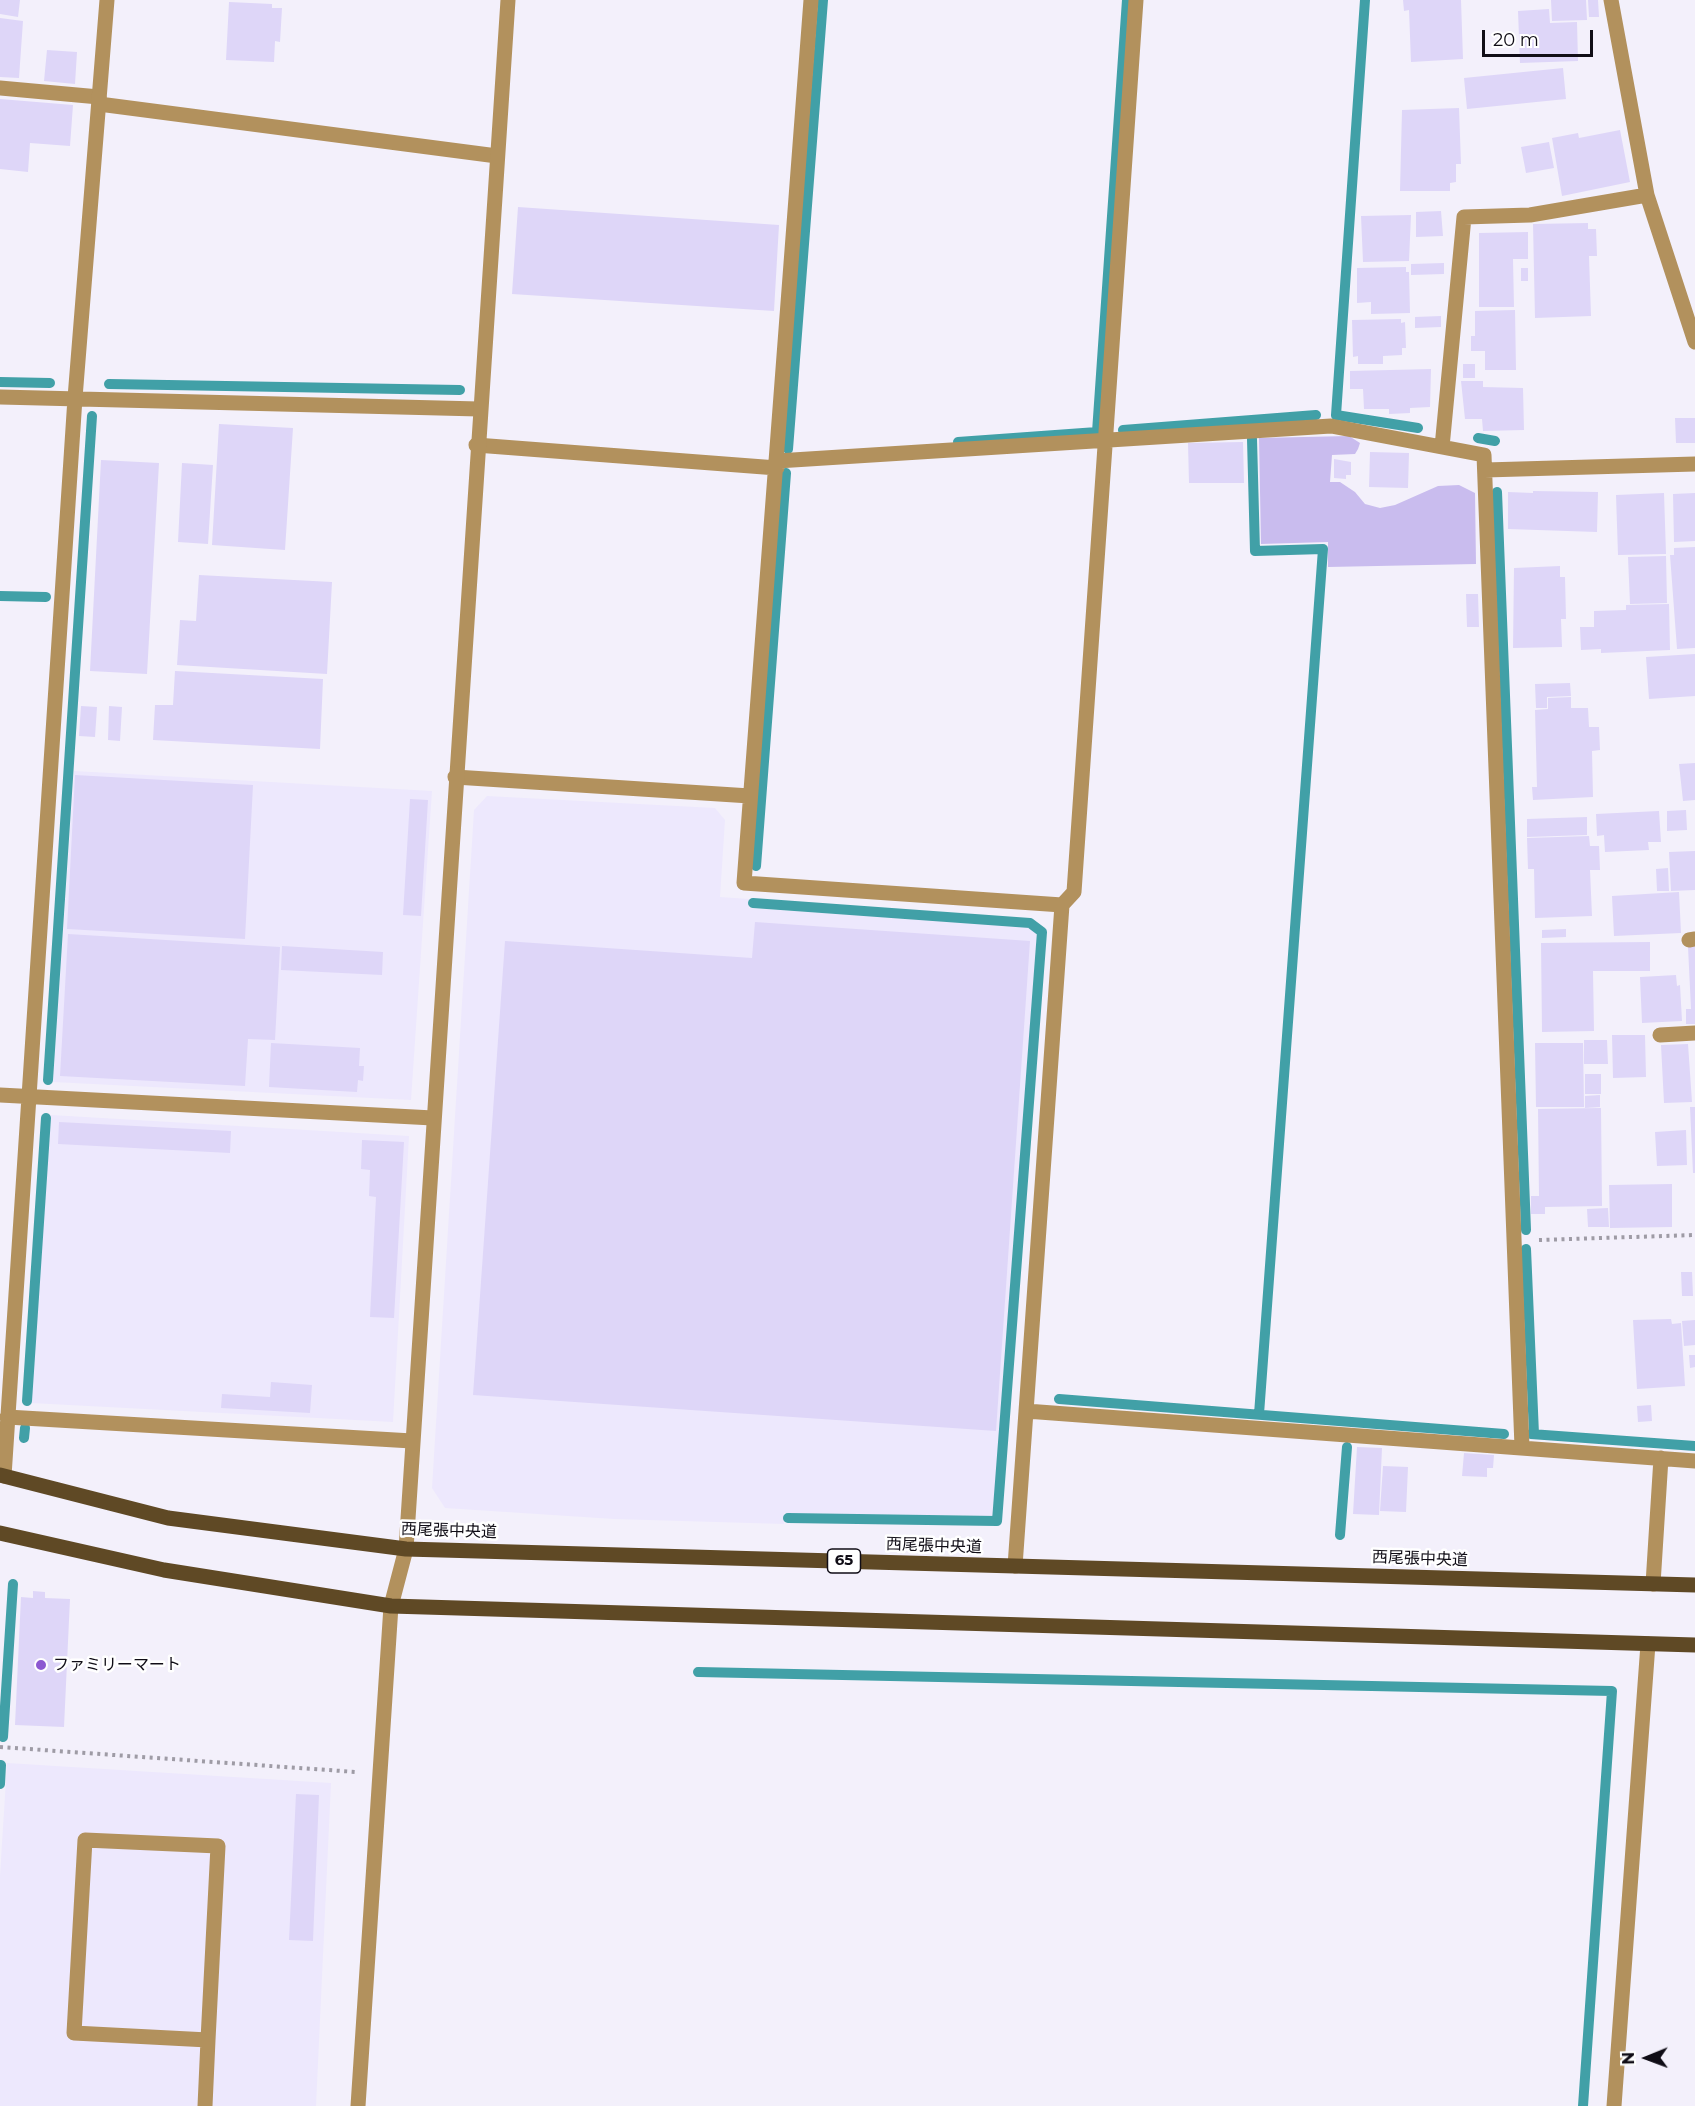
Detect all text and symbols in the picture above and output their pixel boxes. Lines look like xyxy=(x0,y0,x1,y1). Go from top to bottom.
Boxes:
scale bar xyxy=(1485,18,1596,56)
text: 20 m xyxy=(1493,29,1539,51)
street label: 西尾張中央道 xyxy=(401,1520,497,1542)
street label: 西尾張中央道 xyxy=(886,1535,982,1557)
street label: 西尾張中央道 xyxy=(1372,1548,1468,1570)
road number: 65 xyxy=(828,1549,860,1573)
place label: ファミリーマート xyxy=(53,1655,181,1675)
marker: ファミリーマート xyxy=(34,1658,48,1672)
north arrow xyxy=(1617,2028,1677,2088)
text: N xyxy=(1619,2052,1638,2065)

